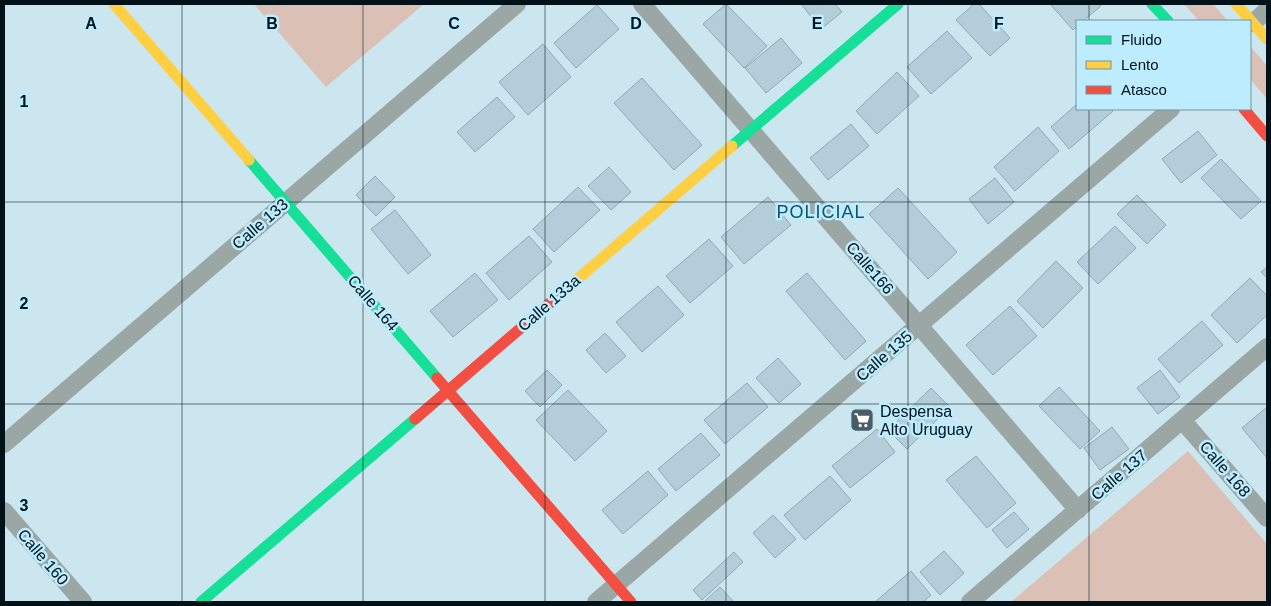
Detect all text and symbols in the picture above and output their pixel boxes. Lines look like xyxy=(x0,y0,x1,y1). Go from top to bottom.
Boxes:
text: A xyxy=(85,15,97,32)
text: B xyxy=(266,15,278,32)
text: C xyxy=(448,15,460,32)
text: D xyxy=(630,15,642,32)
text: E xyxy=(812,15,823,32)
text: F xyxy=(994,15,1004,32)
legend xyxy=(1076,20,1251,110)
text: Fluido xyxy=(1121,31,1162,48)
text: Lento xyxy=(1121,56,1159,73)
text: Atasco xyxy=(1121,81,1167,98)
text: 1 xyxy=(20,93,29,110)
street label: Calle 133 xyxy=(229,195,291,253)
district label: POLICIAL xyxy=(776,202,866,222)
street label: Calle166 xyxy=(843,239,897,297)
street label: Calle 133a xyxy=(515,271,584,335)
street label: Calle 164 xyxy=(344,272,402,334)
text: 2 xyxy=(20,295,29,312)
street label: Calle 135 xyxy=(853,327,915,385)
place label: Despensa Alto Uruguay xyxy=(880,403,973,438)
supermarket icon: Despensa Alto Uruguay xyxy=(849,407,875,433)
street label: Calle 168 xyxy=(1196,438,1254,500)
street label: Calle 137 xyxy=(1088,446,1150,504)
text: 3 xyxy=(20,497,29,514)
street label: Calle 160 xyxy=(14,526,72,588)

